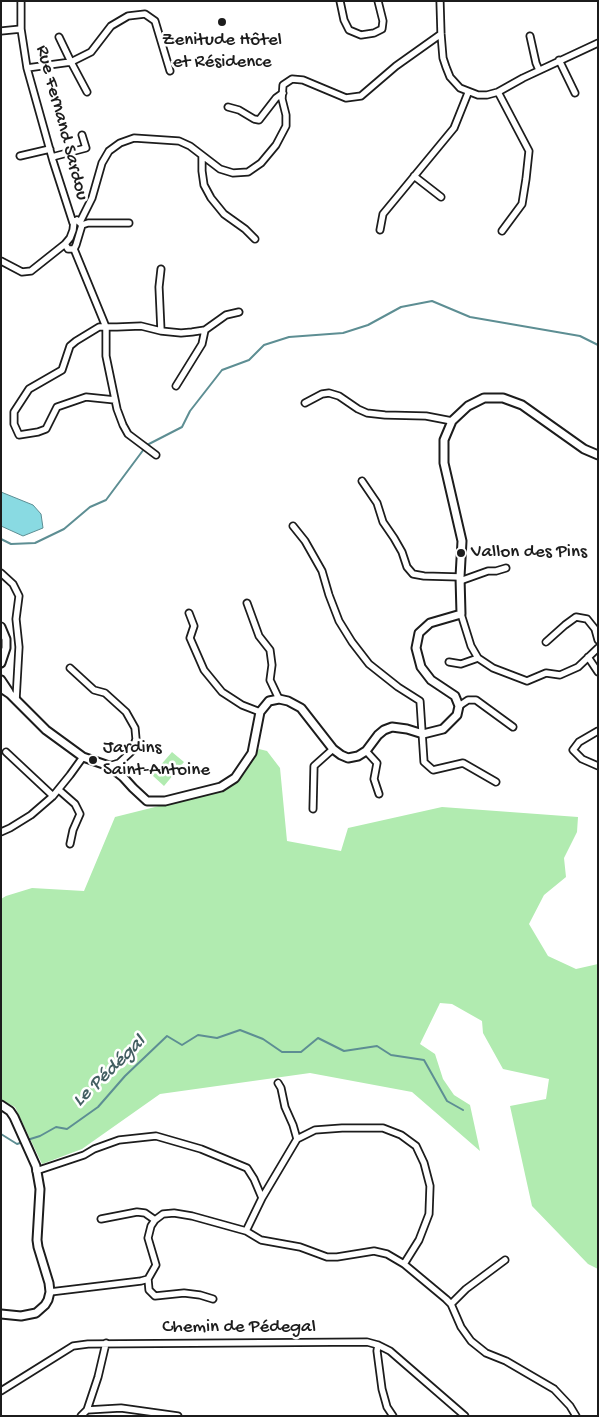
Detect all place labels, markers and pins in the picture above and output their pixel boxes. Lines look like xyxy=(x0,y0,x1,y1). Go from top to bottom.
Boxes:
marker: Zenitude Hôtel et Résidence xyxy=(216,16,228,28)
place label: Zenitude Hôtel et Résidence xyxy=(162,30,282,74)
place label: Vallon des Pins xyxy=(471,542,587,564)
marker: Vallon des Pins xyxy=(455,547,467,559)
place label: Jardins Saint-Antoine xyxy=(103,738,210,782)
marker: Jardins Saint-Antoine xyxy=(87,754,99,766)

